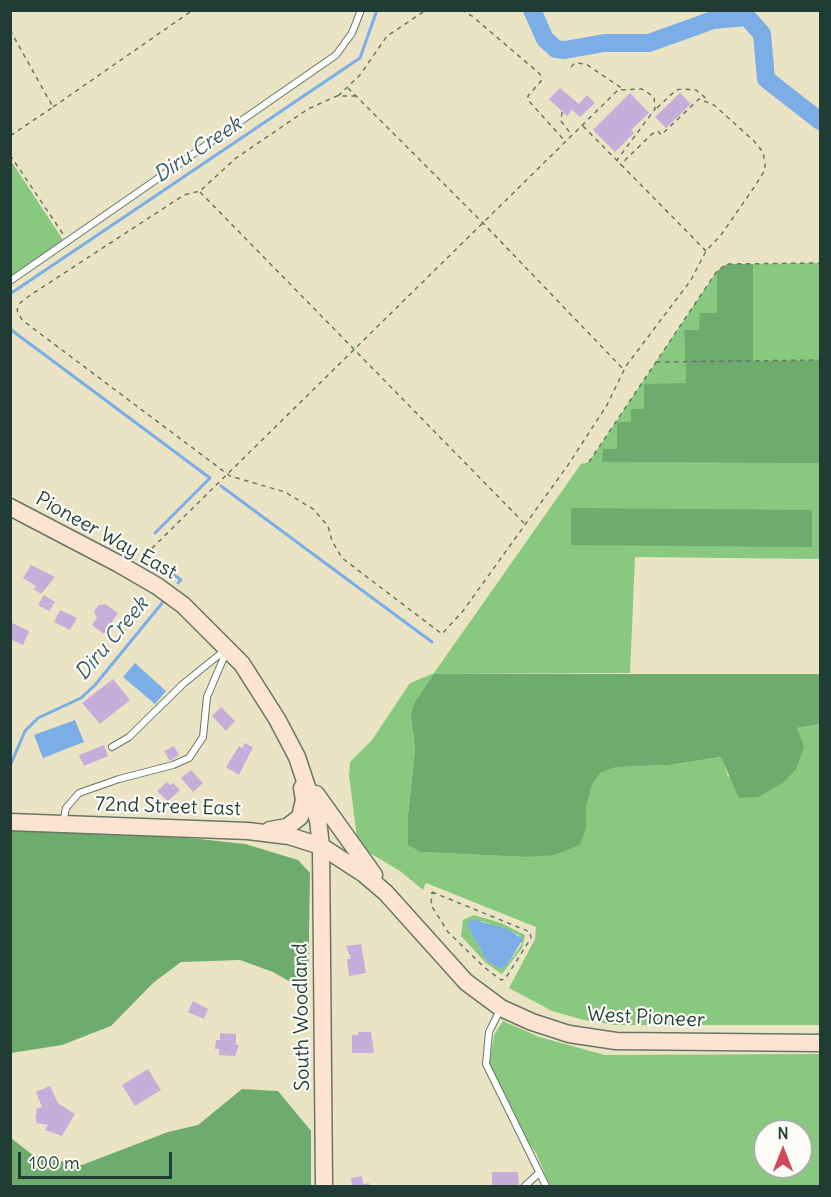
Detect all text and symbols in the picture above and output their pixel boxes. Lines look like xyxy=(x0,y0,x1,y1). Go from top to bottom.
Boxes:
water label: Diru Creek xyxy=(149,111,247,189)
street label: Pioneer Way East xyxy=(31,487,181,585)
water label: Diru Creek xyxy=(70,592,154,686)
street label: 72nd Street East xyxy=(95,792,241,822)
street label: South Woodland xyxy=(289,943,315,1091)
street label: West Pioneer xyxy=(587,1003,705,1033)
north arrow xyxy=(753,1119,813,1179)
text: N xyxy=(777,1123,789,1143)
scale bar xyxy=(21,1140,176,1178)
text: 100 m xyxy=(29,1151,80,1174)

